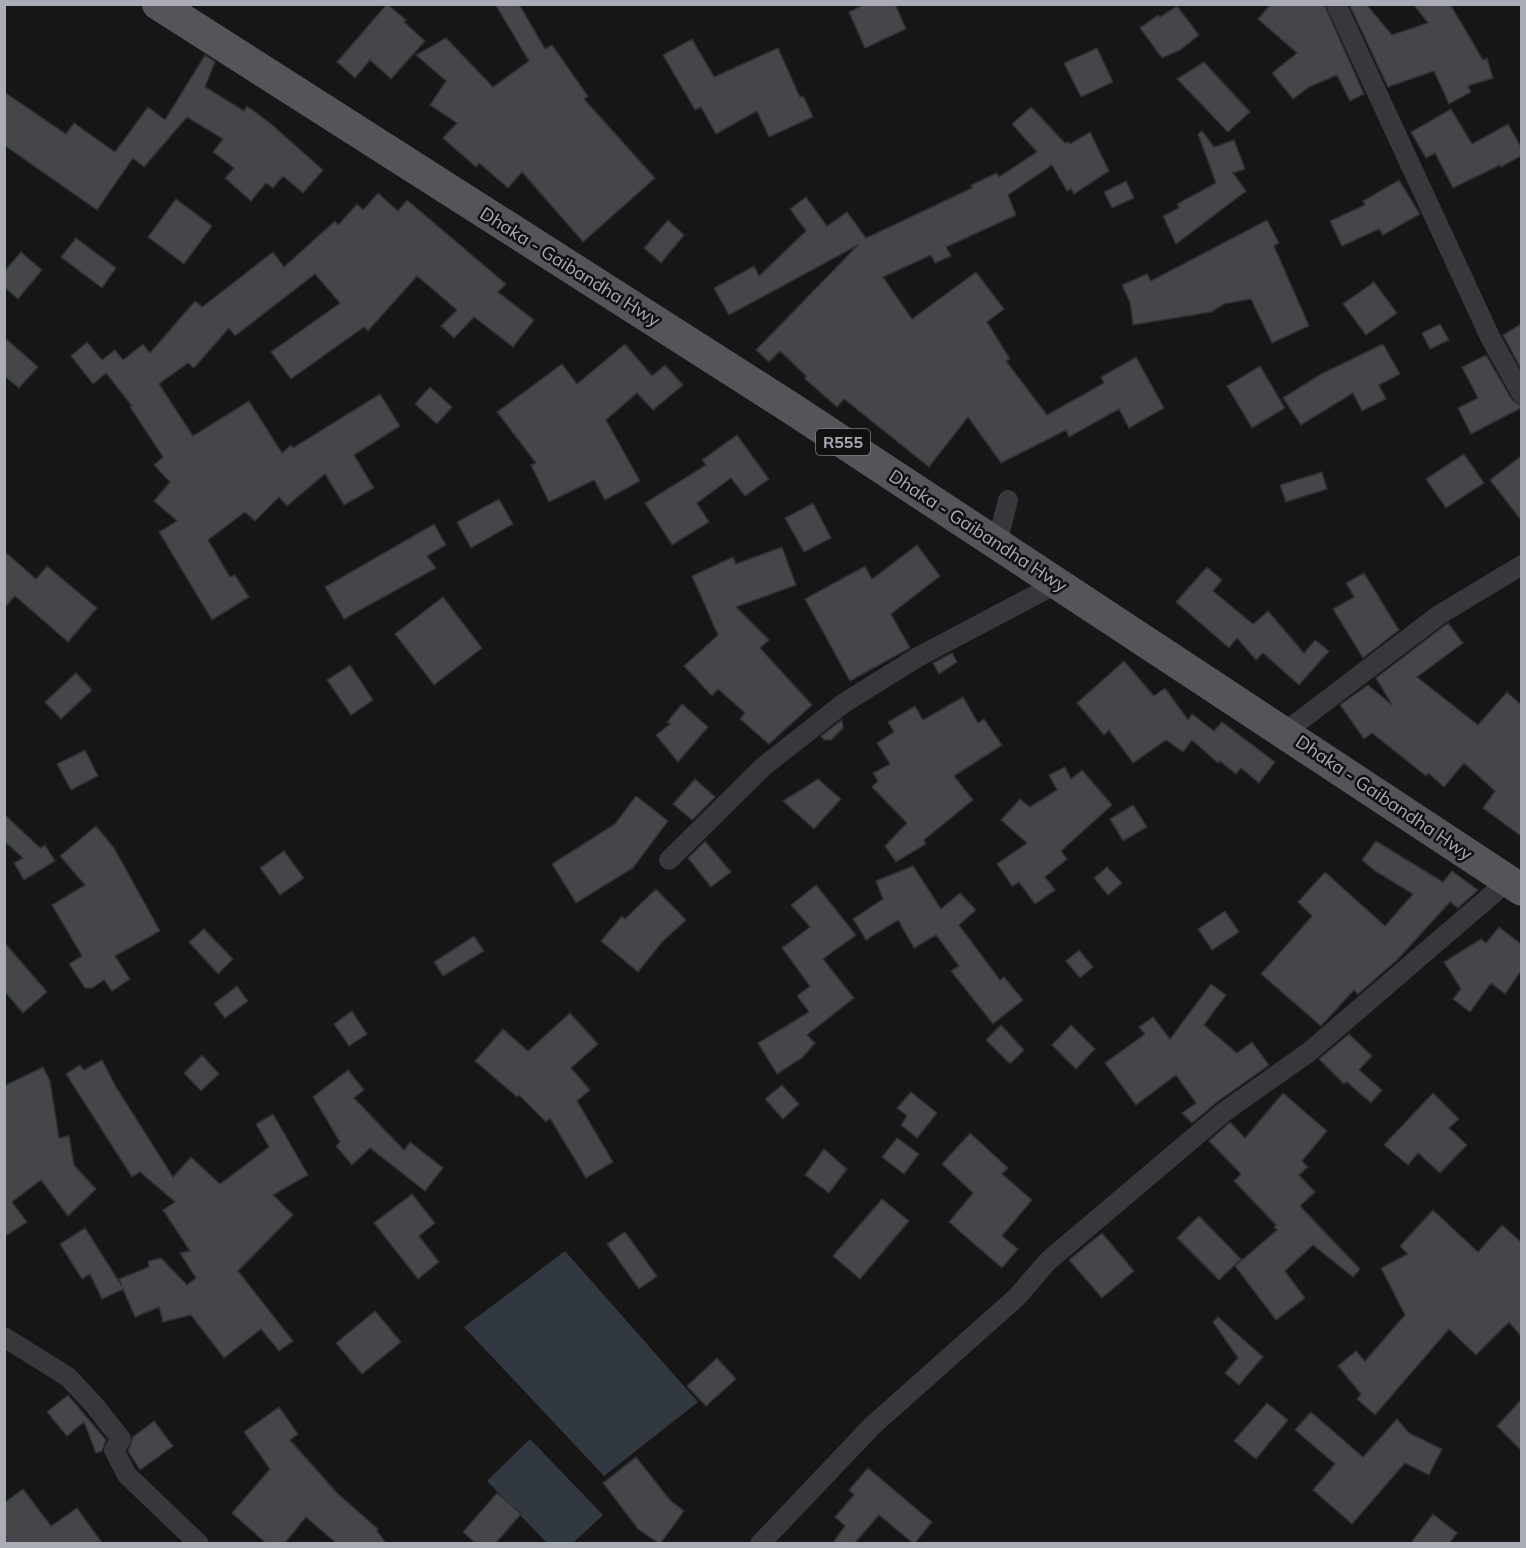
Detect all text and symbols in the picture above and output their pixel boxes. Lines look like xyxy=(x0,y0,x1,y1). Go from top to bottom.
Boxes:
street label: Dhaka - Gaibandha Hwy xyxy=(476,202,665,332)
road number: R555 xyxy=(816,429,870,455)
street label: Dhaka - Gaibandha Hwy xyxy=(885,464,1072,597)
street label: Dhaka - Gaibandha Hwy xyxy=(1291,730,1477,866)

